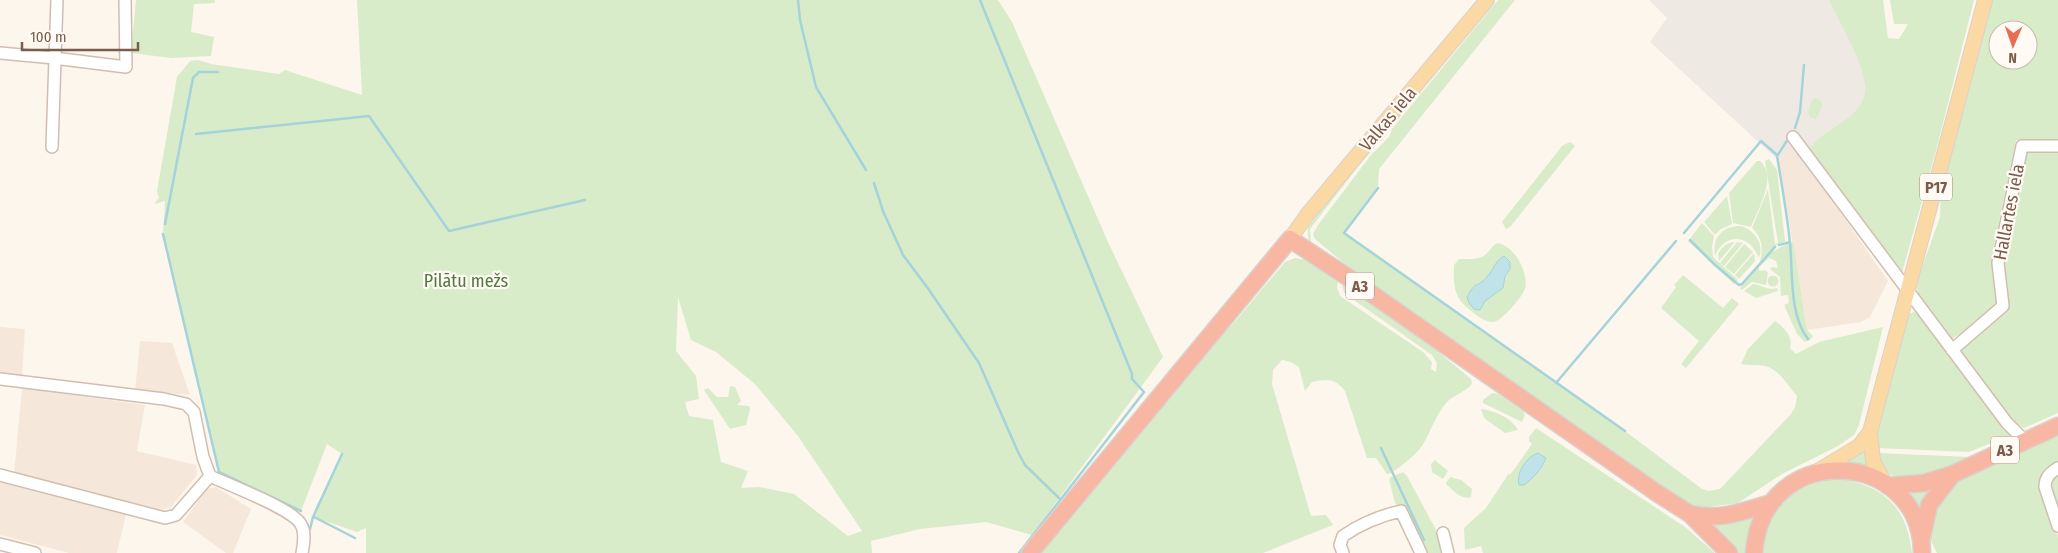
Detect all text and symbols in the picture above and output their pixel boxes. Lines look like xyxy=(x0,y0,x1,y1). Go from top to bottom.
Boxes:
scale bar xyxy=(22,20,139,52)
north arrow xyxy=(1988,20,2038,70)
text: 100 m xyxy=(30,28,67,46)
text: N xyxy=(2008,49,2017,66)
street label: Valkas iela xyxy=(1355,82,1421,156)
street label: Hallartes iela xyxy=(1989,162,2029,262)
road number: P17 xyxy=(1920,173,1952,200)
park label: Pilātu mežs xyxy=(424,270,508,292)
road number: A3 xyxy=(1346,272,1374,300)
road number: A3 xyxy=(1991,436,2019,464)

